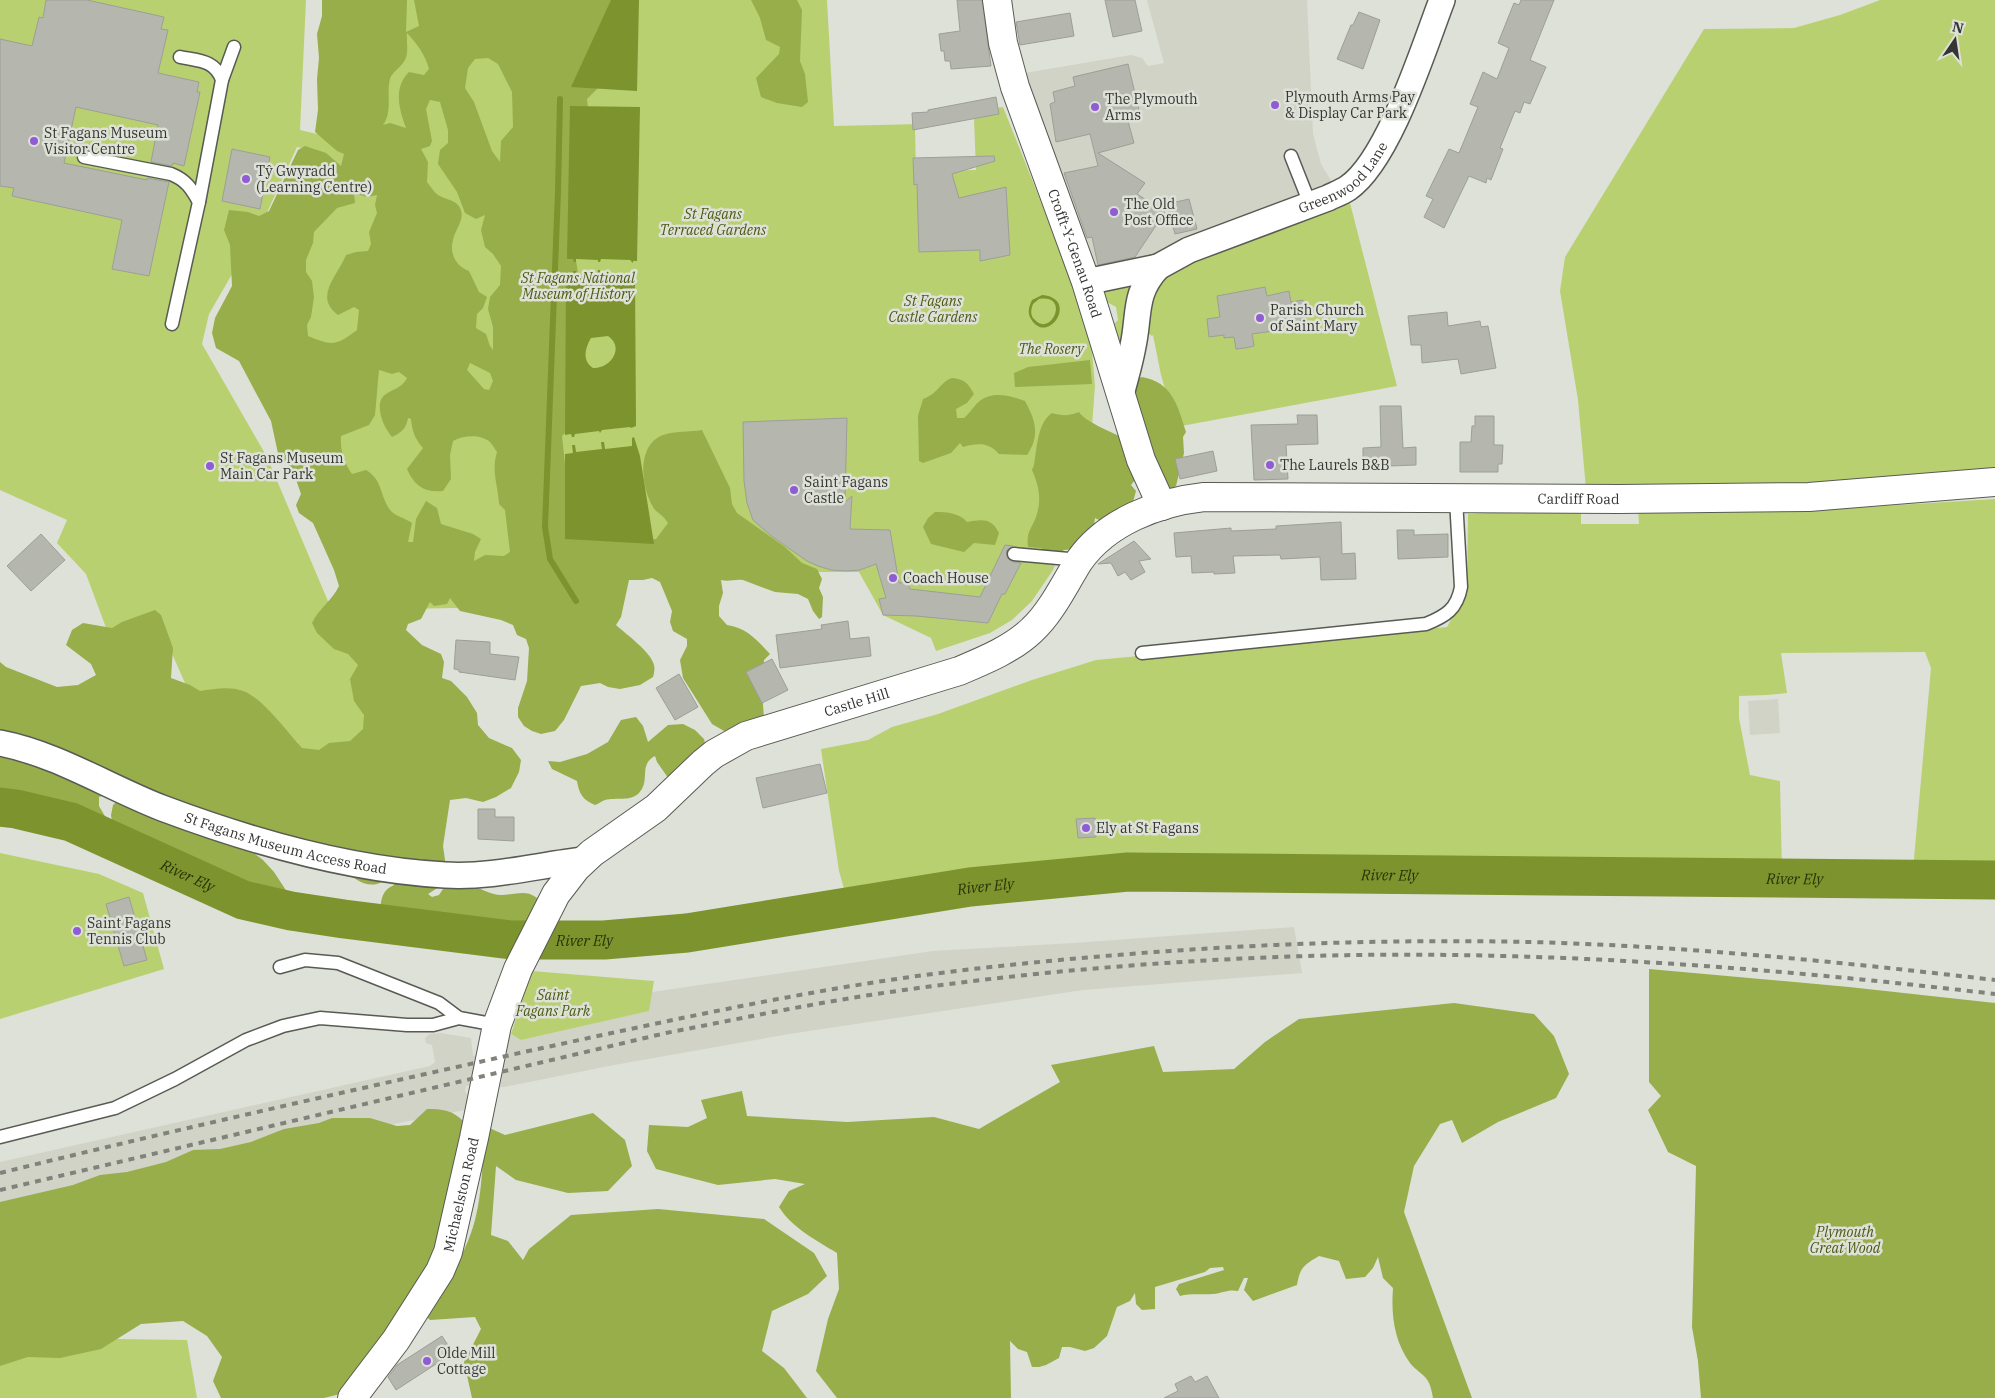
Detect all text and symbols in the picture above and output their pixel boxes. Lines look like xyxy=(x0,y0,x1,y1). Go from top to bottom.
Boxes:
north arrow xyxy=(1930,15,1980,65)
text: N xyxy=(1951,17,1965,37)
place label: Plymouth Arms Pay & Display Car Park xyxy=(1285,88,1416,122)
place label: The Plymouth Arms xyxy=(1105,90,1198,124)
marker: Plymouth Arms Pay & Display Car Park xyxy=(1269,99,1281,111)
marker: The Plymouth Arms xyxy=(1089,101,1101,113)
place label: St Fagans Museum Visitor Centre xyxy=(44,124,168,158)
marker: St Fagans Museum Visitor Centre xyxy=(28,135,40,147)
street label: Greenwood Lane xyxy=(1296,138,1391,217)
place label: Tŷ Gwyradd (Learning Centre) xyxy=(256,162,372,196)
marker: Tŷ Gwyradd (Learning Centre) xyxy=(240,173,252,185)
street label: Crofft-Y-Genau Road xyxy=(1044,187,1106,321)
place label: The Old Post Office xyxy=(1124,195,1194,229)
park label: St Fagans Terraced Gardens xyxy=(660,205,767,239)
marker: The Old Post Office xyxy=(1108,206,1120,218)
park label: St Fagans National Museum of History xyxy=(520,269,636,303)
park label: St Fagans Castle Gardens xyxy=(889,292,978,326)
place label: Parish Church of Saint Mary xyxy=(1270,301,1365,335)
marker: Parish Church of Saint Mary xyxy=(1254,312,1266,324)
park label: The Rosery xyxy=(1018,340,1085,358)
place label: St Fagans Museum Main Car Park xyxy=(220,449,344,483)
place label: The Laurels B&B xyxy=(1280,456,1390,474)
marker: The Laurels B&B xyxy=(1264,459,1276,471)
marker: St Fagans Museum Main Car Park xyxy=(204,460,216,472)
place label: Saint Fagans Castle xyxy=(804,473,888,507)
marker: Saint Fagans Castle xyxy=(788,484,800,496)
street label: Cardiff Road xyxy=(1537,490,1620,508)
place label: Coach House xyxy=(903,569,989,587)
marker: Coach House xyxy=(887,572,899,584)
street label: Castle Hill xyxy=(822,684,891,721)
street label: St Fagans Museum Access Road xyxy=(182,808,389,878)
place label: Ely at St Fagans xyxy=(1096,819,1199,837)
marker: Ely at St Fagans xyxy=(1080,822,1092,834)
water label: River Ely xyxy=(157,854,219,896)
water label: River Ely xyxy=(1360,865,1419,884)
water label: River Ely xyxy=(1765,868,1824,888)
water label: River Ely xyxy=(955,873,1016,899)
place label: Saint Fagans Tennis Club xyxy=(87,914,171,948)
marker: Saint Fagans Tennis Club xyxy=(71,925,83,937)
water label: River Ely xyxy=(555,930,615,950)
park label: Saint Fagans Park xyxy=(515,986,591,1020)
street label: Michaelston Road xyxy=(439,1135,483,1254)
park label: Plymouth Great Wood xyxy=(1810,1223,1881,1257)
place label: Olde Mill Cottage xyxy=(437,1344,496,1378)
marker: Olde Mill Cottage xyxy=(421,1355,433,1367)

